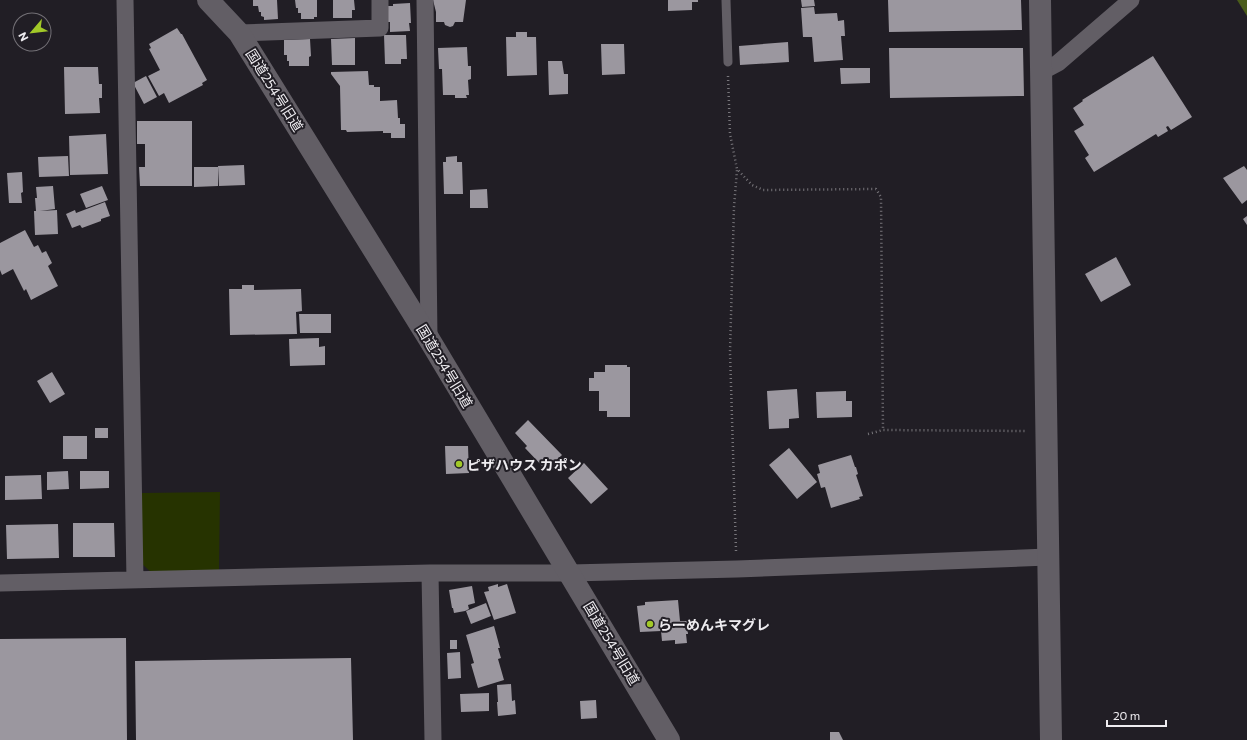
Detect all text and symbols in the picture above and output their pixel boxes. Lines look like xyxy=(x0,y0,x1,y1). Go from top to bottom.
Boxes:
north arrow xyxy=(12,12,52,52)
text: N xyxy=(15,30,30,44)
street label: 国道254号旧道 xyxy=(243,46,307,134)
street label: 国道254号旧道 xyxy=(413,321,477,411)
place label: ピザハウス カポン xyxy=(467,456,582,473)
marker: ピザハウス カポン xyxy=(454,459,464,469)
street label: 国道254号旧道 xyxy=(580,598,644,688)
place label: らーめんキマグレ xyxy=(658,616,770,633)
marker: らーめんキマグレ xyxy=(645,619,655,629)
scale bar xyxy=(1107,702,1166,728)
text: 20 m xyxy=(1113,708,1140,722)

